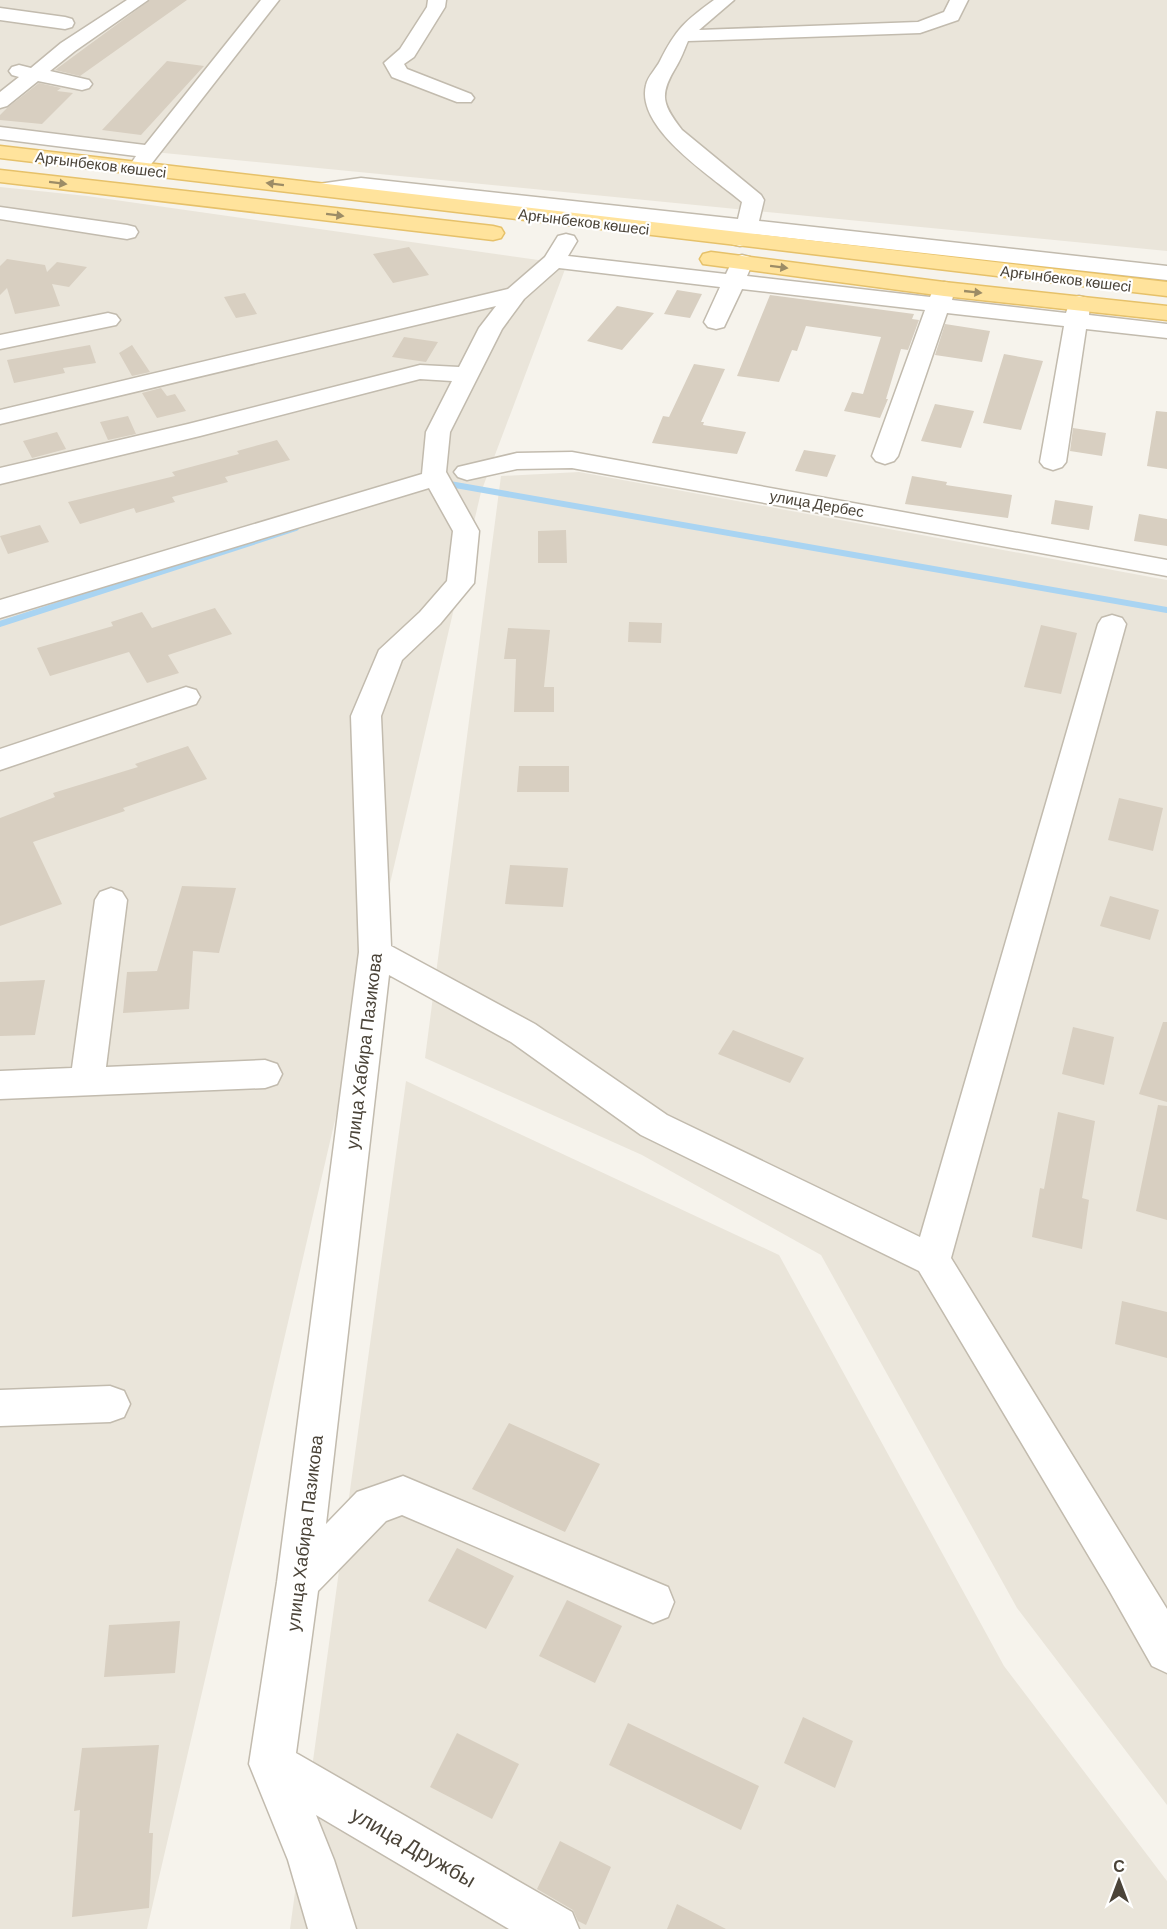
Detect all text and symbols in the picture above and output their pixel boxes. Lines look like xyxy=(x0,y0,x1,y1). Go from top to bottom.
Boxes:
street label: Арғынбеков көшесі xyxy=(34,147,168,181)
one-way arrow xyxy=(49,178,68,188)
one-way arrow xyxy=(265,180,284,189)
street label: Арғынбеков көшесі xyxy=(517,204,651,238)
one-way arrow xyxy=(326,210,345,220)
street label: Арғынбеков көшесі xyxy=(999,261,1133,295)
one-way arrow xyxy=(770,263,789,272)
one-way arrow xyxy=(963,287,982,296)
street label: улица Дербес xyxy=(768,486,866,520)
street label: улица Хабира Пазикова xyxy=(340,951,386,1150)
street label: улица Хабира Пазикова xyxy=(281,1433,327,1632)
street label: улица Дружбы xyxy=(347,1800,481,1892)
north arrow xyxy=(1089,1851,1149,1911)
text: С xyxy=(1113,1856,1125,1875)

